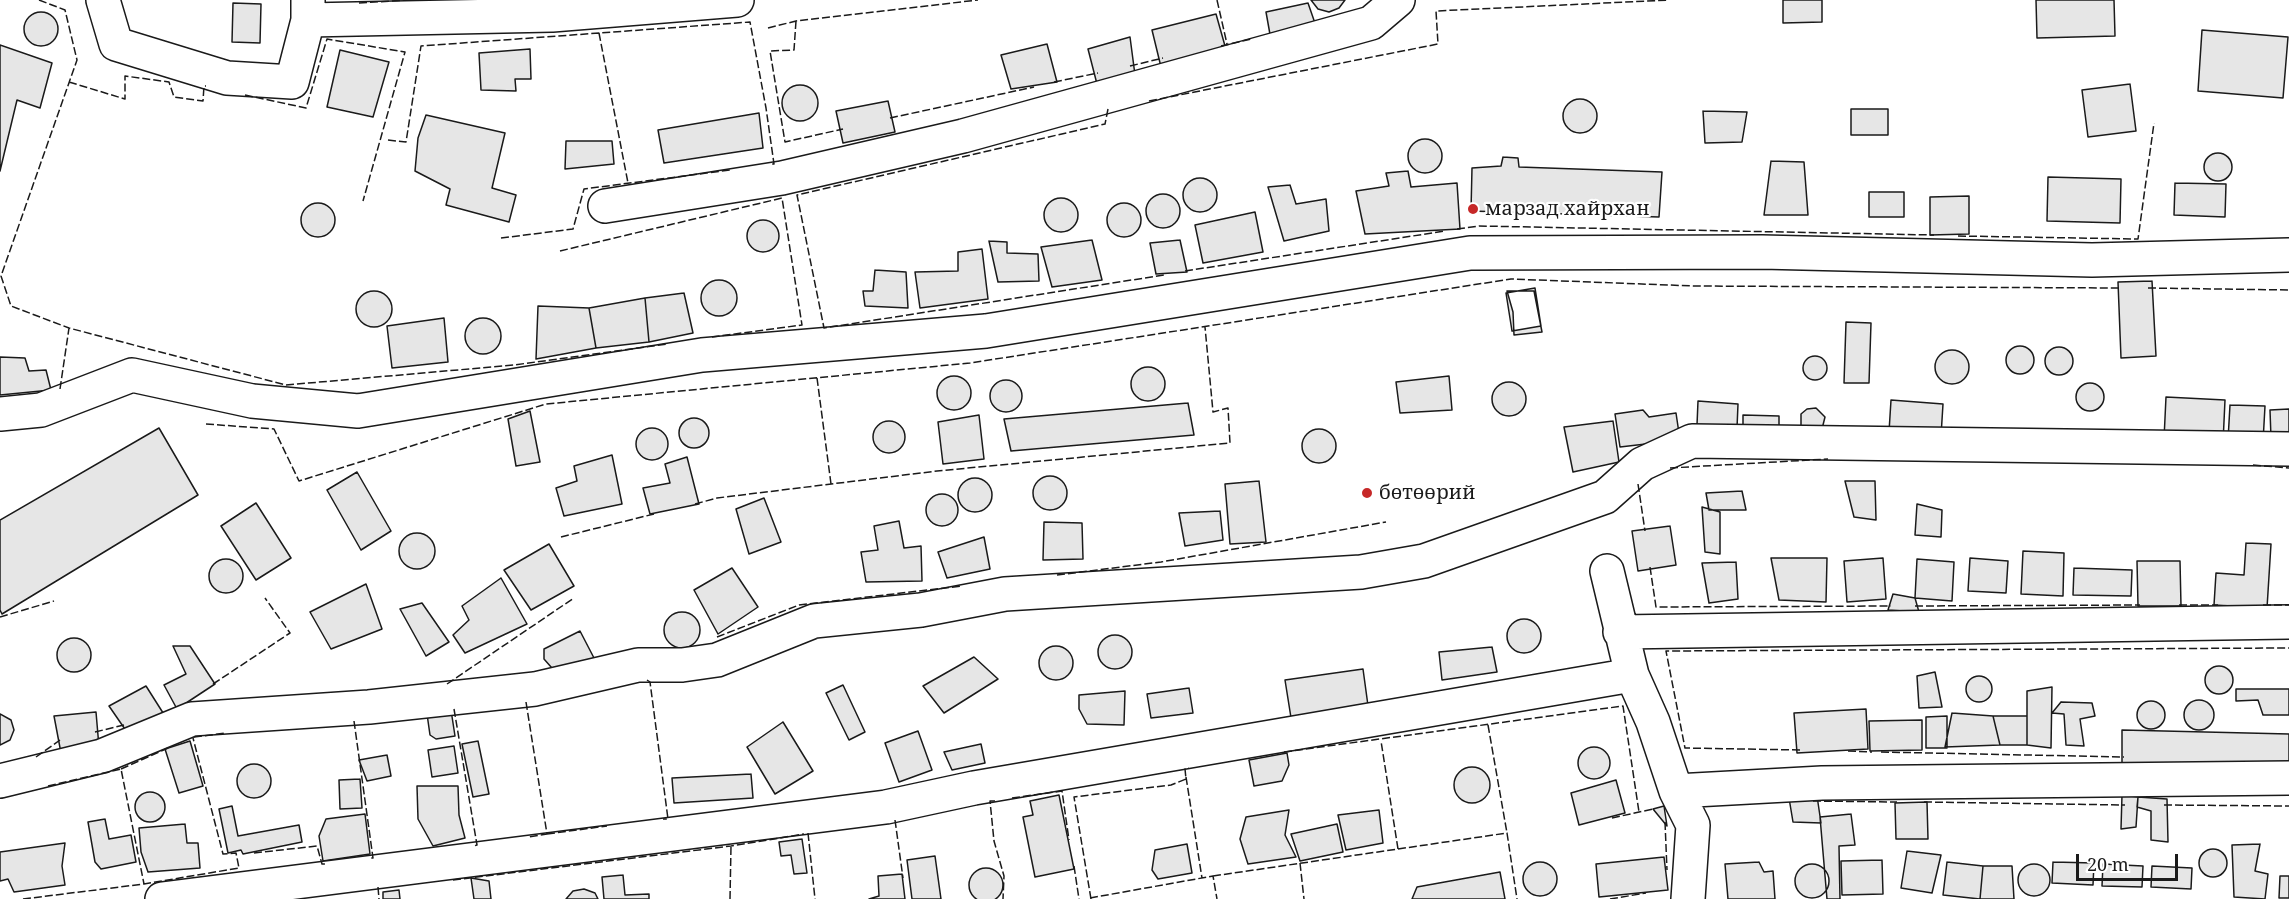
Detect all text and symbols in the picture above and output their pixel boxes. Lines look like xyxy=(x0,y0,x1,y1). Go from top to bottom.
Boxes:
place label: марзад хайрхан xyxy=(1485,197,1650,221)
marker: марзад хайрхан xyxy=(1466,202,1480,216)
place label: бөтөөрий xyxy=(1379,481,1476,505)
marker: бөтөөрий xyxy=(1360,486,1374,500)
scale bar xyxy=(2079,842,2181,880)
text: 20 m xyxy=(2087,852,2129,876)

